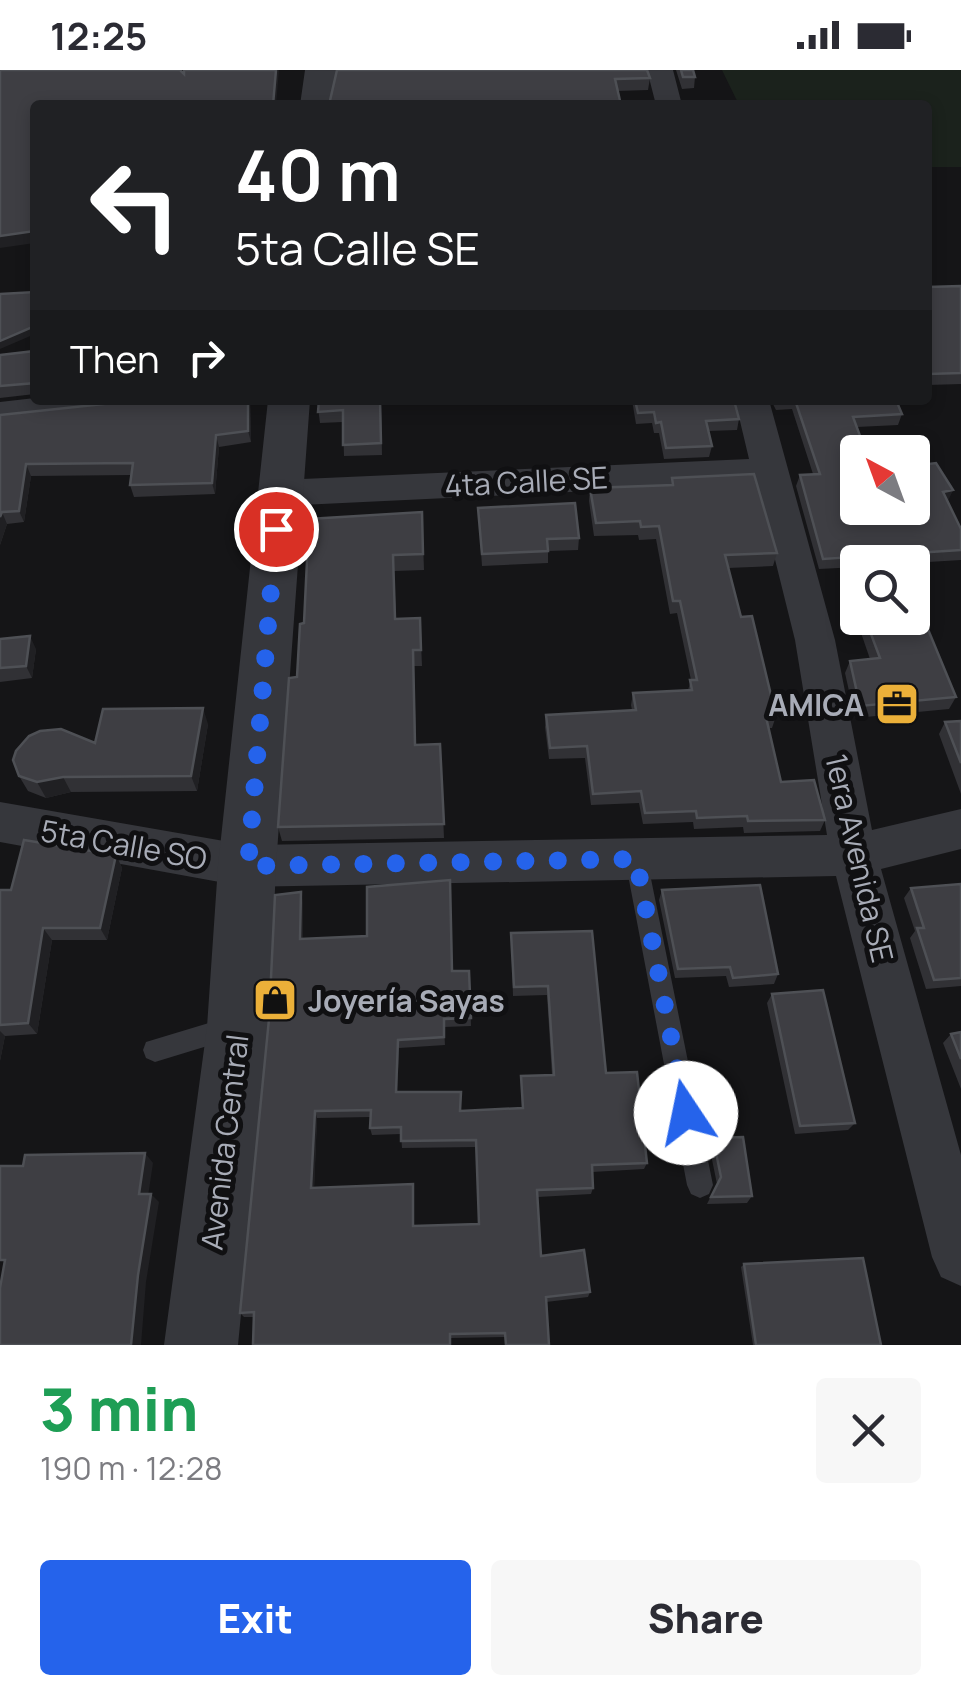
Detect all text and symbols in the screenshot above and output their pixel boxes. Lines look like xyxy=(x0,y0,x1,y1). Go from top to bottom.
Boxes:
text: 12:25 xyxy=(50,9,147,61)
text: 40 m xyxy=(235,126,401,222)
icon: left xyxy=(70,140,200,270)
text: 5ta Calle SE xyxy=(235,217,480,279)
icon: right xyxy=(179,330,234,385)
text: Then xyxy=(70,332,159,384)
north arrow xyxy=(840,435,930,525)
map controls xyxy=(840,435,930,635)
street label: 4ta Calle SE xyxy=(443,456,609,506)
pin xyxy=(234,487,319,572)
icon: arrive xyxy=(249,502,304,557)
button: search xyxy=(840,545,930,635)
office icon: AMICA xyxy=(874,681,920,727)
place label: AMICA xyxy=(768,684,864,725)
street label: 1era Avenida SE xyxy=(816,750,904,966)
street label: 5ta Calle SO xyxy=(38,809,210,879)
shop icon: Joyería Sayas xyxy=(252,977,298,1023)
place label: Joyería Sayas xyxy=(308,980,505,1021)
street label: Avenida Central xyxy=(190,1032,258,1252)
position arrow xyxy=(634,1061,738,1165)
text: 3 min xyxy=(40,1367,198,1449)
button: close xyxy=(816,1378,921,1483)
text: 190 m · 12:28 xyxy=(40,1446,223,1490)
button: Exit xyxy=(40,1560,471,1675)
button: Share xyxy=(491,1560,921,1675)

